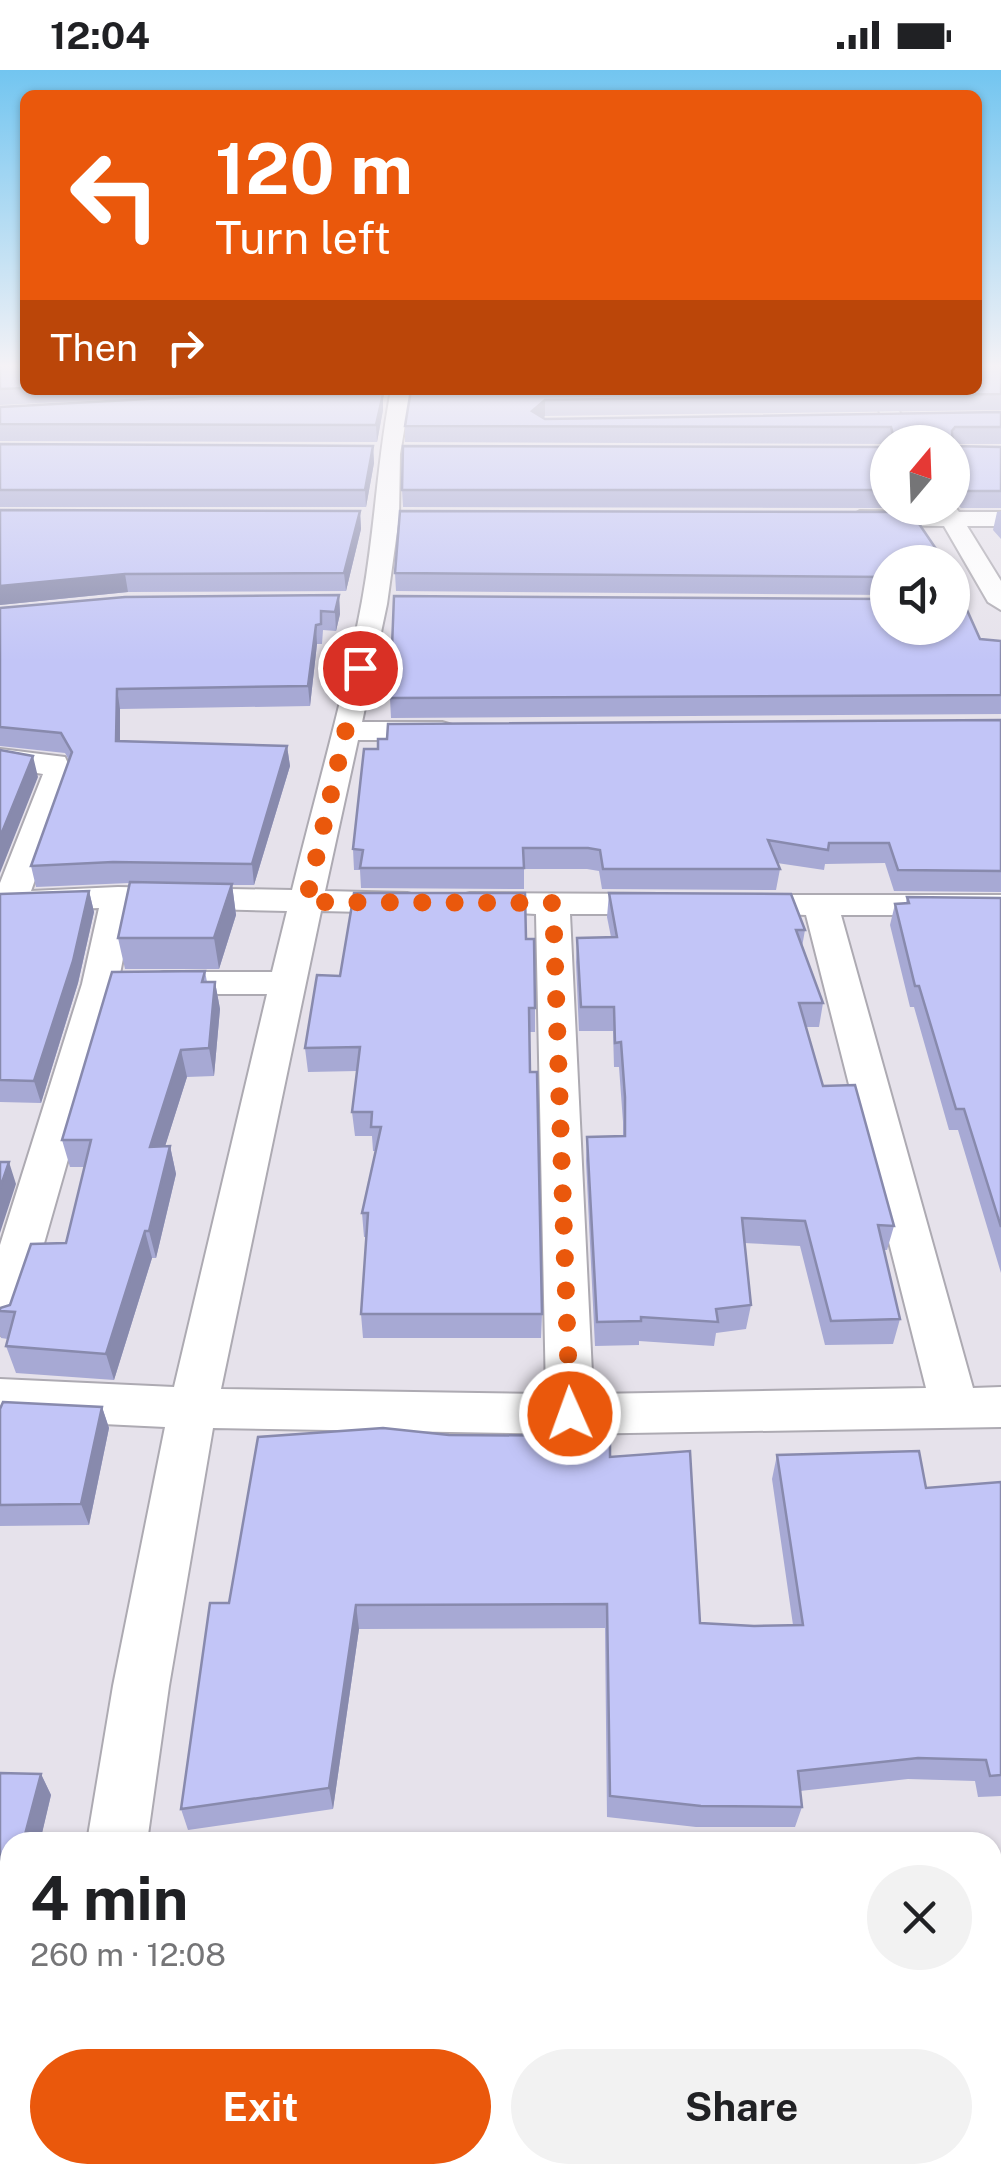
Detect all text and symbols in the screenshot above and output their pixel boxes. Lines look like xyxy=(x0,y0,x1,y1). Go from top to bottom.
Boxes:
text: 12:04 xyxy=(50,13,150,58)
text: 120 m xyxy=(215,127,413,210)
icon: left xyxy=(50,130,180,260)
text: Turn left xyxy=(215,211,391,264)
icon: right xyxy=(158,320,213,375)
text: Then xyxy=(50,325,138,370)
north arrow xyxy=(870,425,970,525)
map controls xyxy=(870,425,970,645)
button: sound xyxy=(870,545,970,645)
pin xyxy=(318,626,403,711)
icon: arrive xyxy=(333,641,388,696)
position arrow xyxy=(518,1362,622,1466)
text: 4 min xyxy=(30,1863,188,1934)
button: close xyxy=(867,1865,972,1970)
text: 260 m · 12:08 xyxy=(30,1936,226,1973)
button: Exit xyxy=(30,2049,491,2164)
button: Share xyxy=(511,2049,972,2164)

